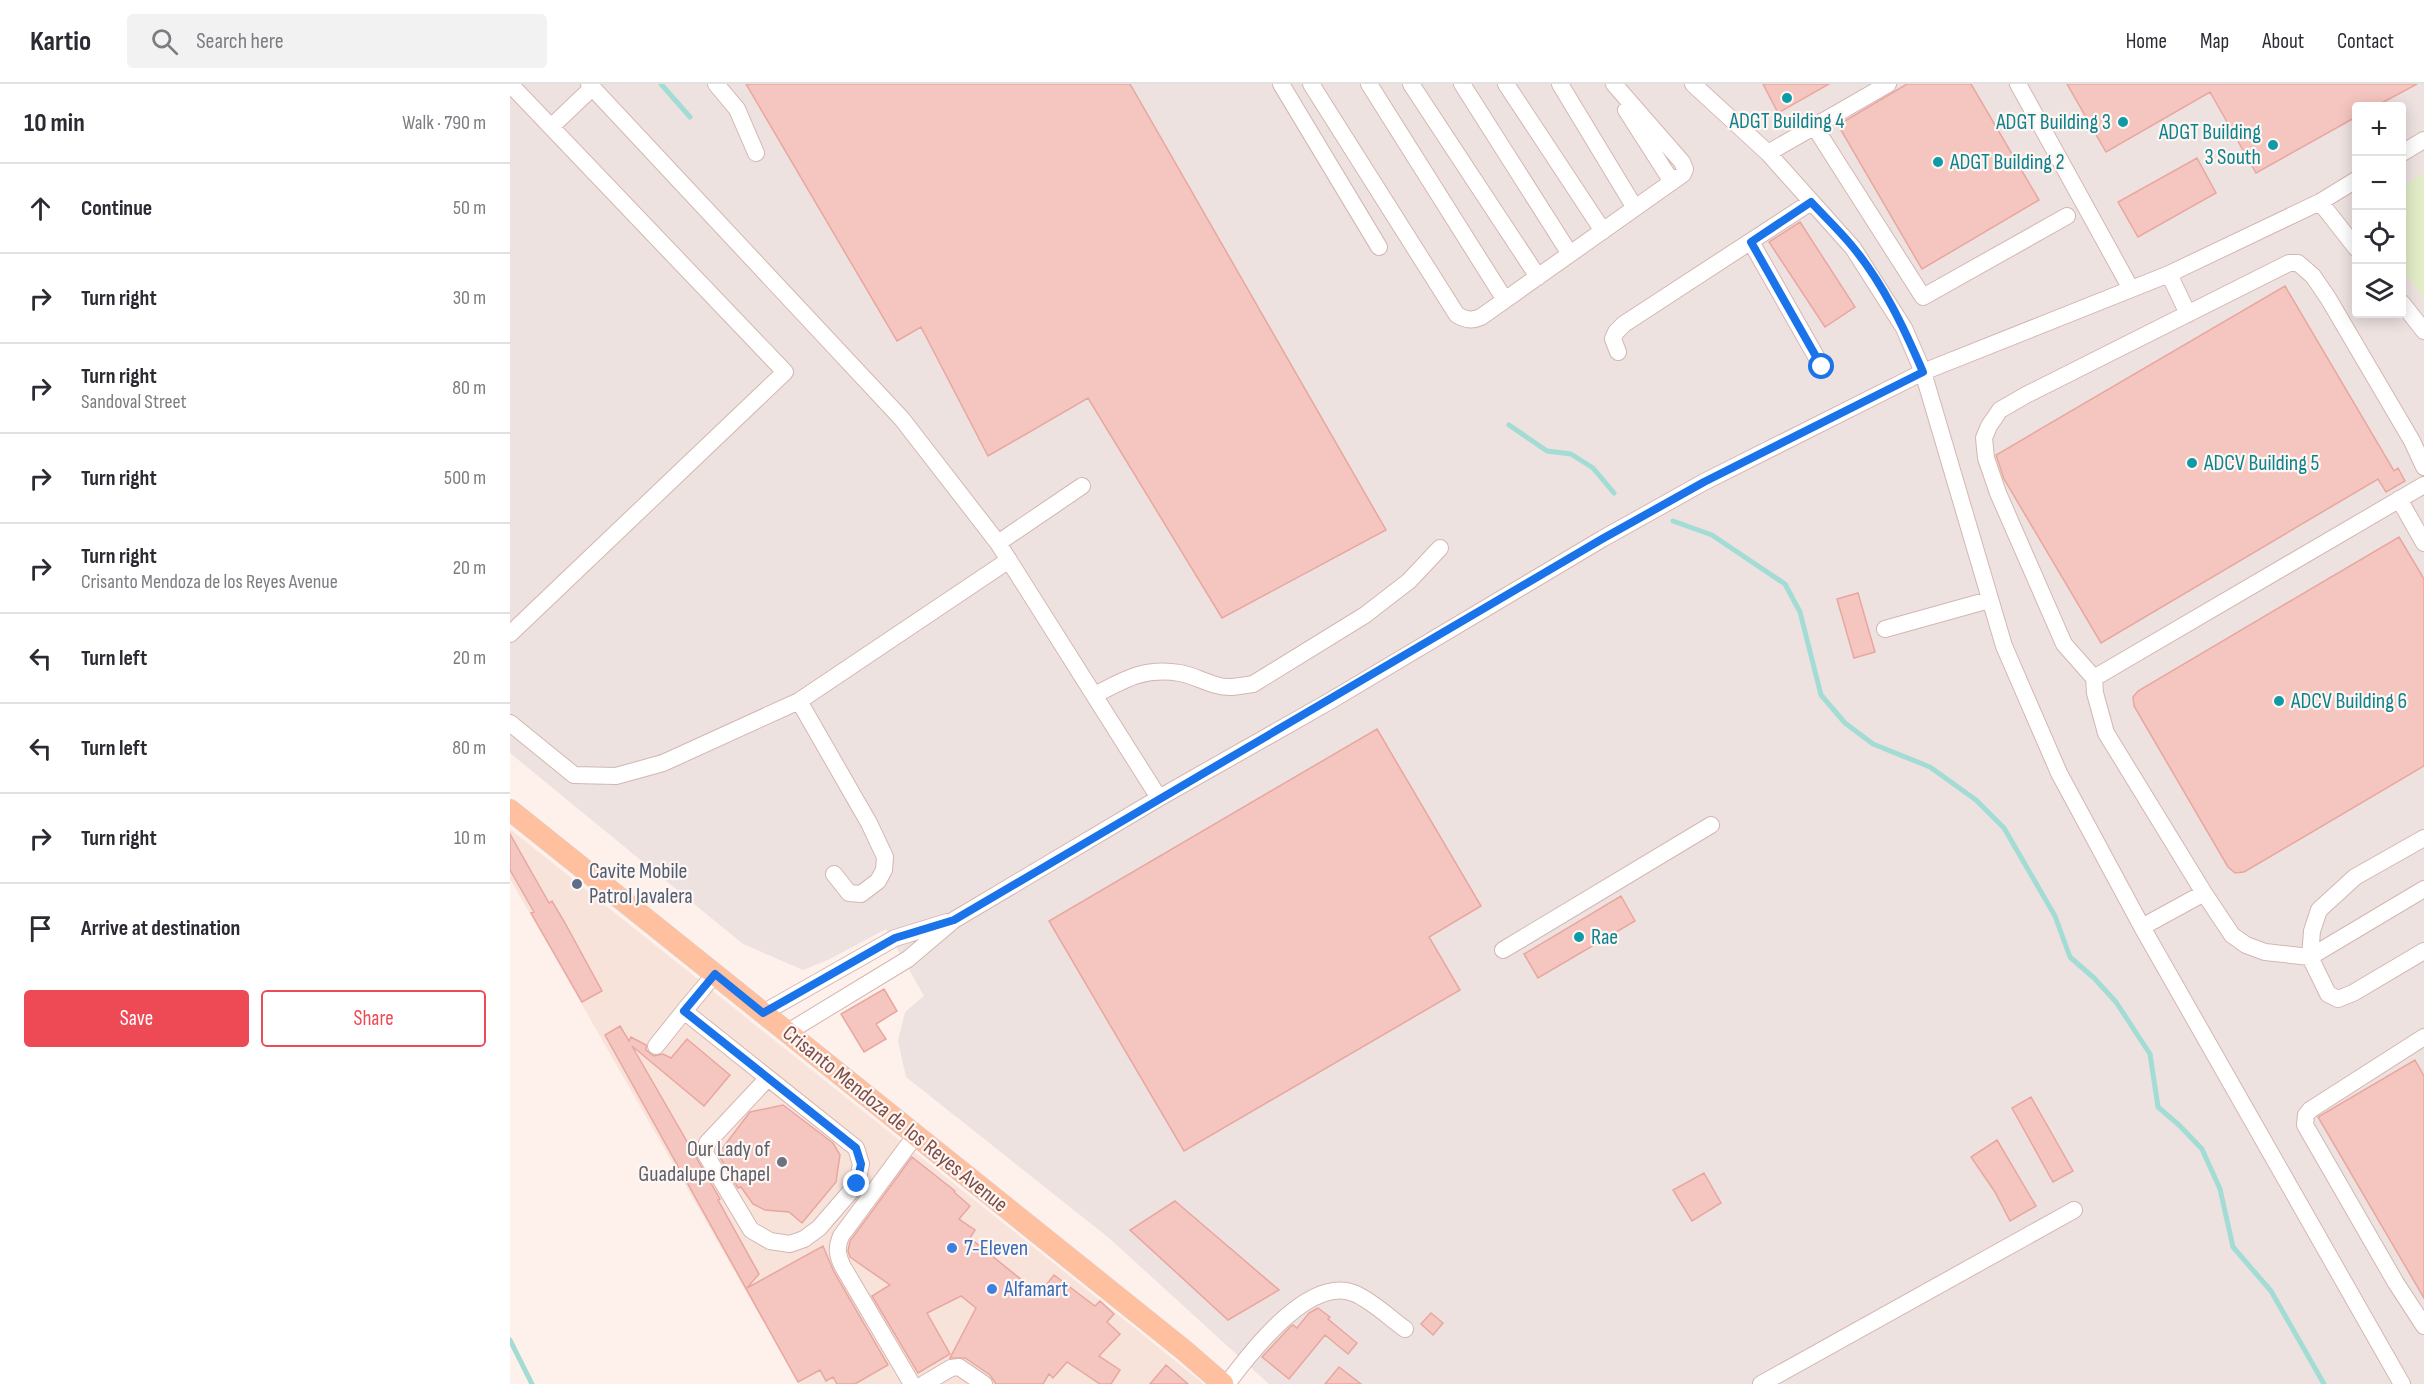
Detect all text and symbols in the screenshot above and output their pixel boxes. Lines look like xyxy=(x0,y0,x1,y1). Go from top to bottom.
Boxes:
search box xyxy=(127,14,547,68)
text: Kartio xyxy=(30,25,91,58)
icon: search xyxy=(148,25,181,58)
text: Search here xyxy=(196,28,284,55)
text: Home xyxy=(2126,29,2167,54)
text: Map xyxy=(2200,29,2229,54)
text: About xyxy=(2262,29,2304,54)
text: Contact xyxy=(2337,29,2394,54)
marker: ADGT Building 4 xyxy=(1780,91,1794,105)
map controls xyxy=(2352,102,2406,318)
button: + xyxy=(2352,102,2406,156)
text: 10 min xyxy=(24,108,85,139)
place label: ADGT Building 4 xyxy=(1729,108,1844,135)
place label: ADGT Building 3 xyxy=(1995,109,2111,136)
text: Walk · 790 m xyxy=(402,111,486,135)
marker: ADGT Building 3 xyxy=(2116,115,2130,129)
place label: ADGT Building 3 South xyxy=(2158,119,2261,171)
marker: ADGT Building 3 South xyxy=(2266,138,2280,152)
place label: ADGT Building 2 xyxy=(1949,149,2065,176)
marker: ADGT Building 2 xyxy=(1931,155,1945,169)
button: − xyxy=(2352,156,2406,210)
icon: ahead xyxy=(24,192,57,225)
text: Continue xyxy=(81,195,152,222)
text: 50 m xyxy=(453,196,486,220)
button: locate xyxy=(2352,210,2406,264)
button: layers xyxy=(2352,264,2406,318)
icon: right xyxy=(24,282,57,315)
text: Turn right xyxy=(81,285,157,312)
text: 30 m xyxy=(453,286,486,310)
route start xyxy=(1808,353,1834,379)
text: Turn right xyxy=(81,363,157,390)
icon: right xyxy=(24,372,57,405)
text: 80 m xyxy=(452,376,486,400)
text: Sandoval Street xyxy=(81,390,187,414)
place label: ADCV Building 5 xyxy=(2203,450,2320,477)
marker: ADCV Building 5 xyxy=(2185,456,2199,470)
icon: right xyxy=(24,462,57,495)
text: Turn right xyxy=(81,465,157,492)
text: 500 m xyxy=(444,466,486,490)
text: Turn right xyxy=(81,543,157,570)
icon: right xyxy=(24,552,57,585)
text: 20 m xyxy=(453,556,486,580)
text: Crisanto Mendoza de los Reyes Avenue xyxy=(81,570,338,594)
icon: left xyxy=(24,642,57,675)
text: Turn left xyxy=(81,645,147,672)
text: 20 m xyxy=(453,646,486,670)
place label: ADCV Building 6 xyxy=(2290,688,2407,715)
marker: ADCV Building 6 xyxy=(2272,694,2286,708)
icon: left xyxy=(24,732,57,765)
text: Turn left xyxy=(81,735,147,762)
text: 80 m xyxy=(452,736,486,760)
icon: right xyxy=(24,822,57,855)
text: Turn right xyxy=(81,825,157,852)
text: 10 m xyxy=(454,826,486,850)
place label: Cavite Mobile Patrol Javalera xyxy=(589,858,693,910)
marker: Cavite Mobile Patrol Javalera xyxy=(570,877,584,891)
icon: arrive xyxy=(24,912,57,945)
text: Arrive at destination xyxy=(81,915,240,942)
place label: Rae xyxy=(1591,924,1618,951)
marker: Rae xyxy=(1572,930,1586,944)
button: Save xyxy=(24,990,249,1047)
button: Share xyxy=(261,990,486,1047)
street label: Crisanto Mendoza de los Reyes Avenue xyxy=(777,1020,1013,1218)
place label: Our Lady of Guadalupe Chapel xyxy=(638,1136,771,1188)
marker: Our Lady of Guadalupe Chapel xyxy=(775,1155,789,1169)
route end xyxy=(843,1170,869,1196)
place label: 7-Eleven xyxy=(964,1235,1028,1262)
marker: 7-Eleven xyxy=(945,1241,959,1255)
place label: Alfamart xyxy=(1003,1276,1069,1303)
marker: Alfamart xyxy=(985,1282,999,1296)

